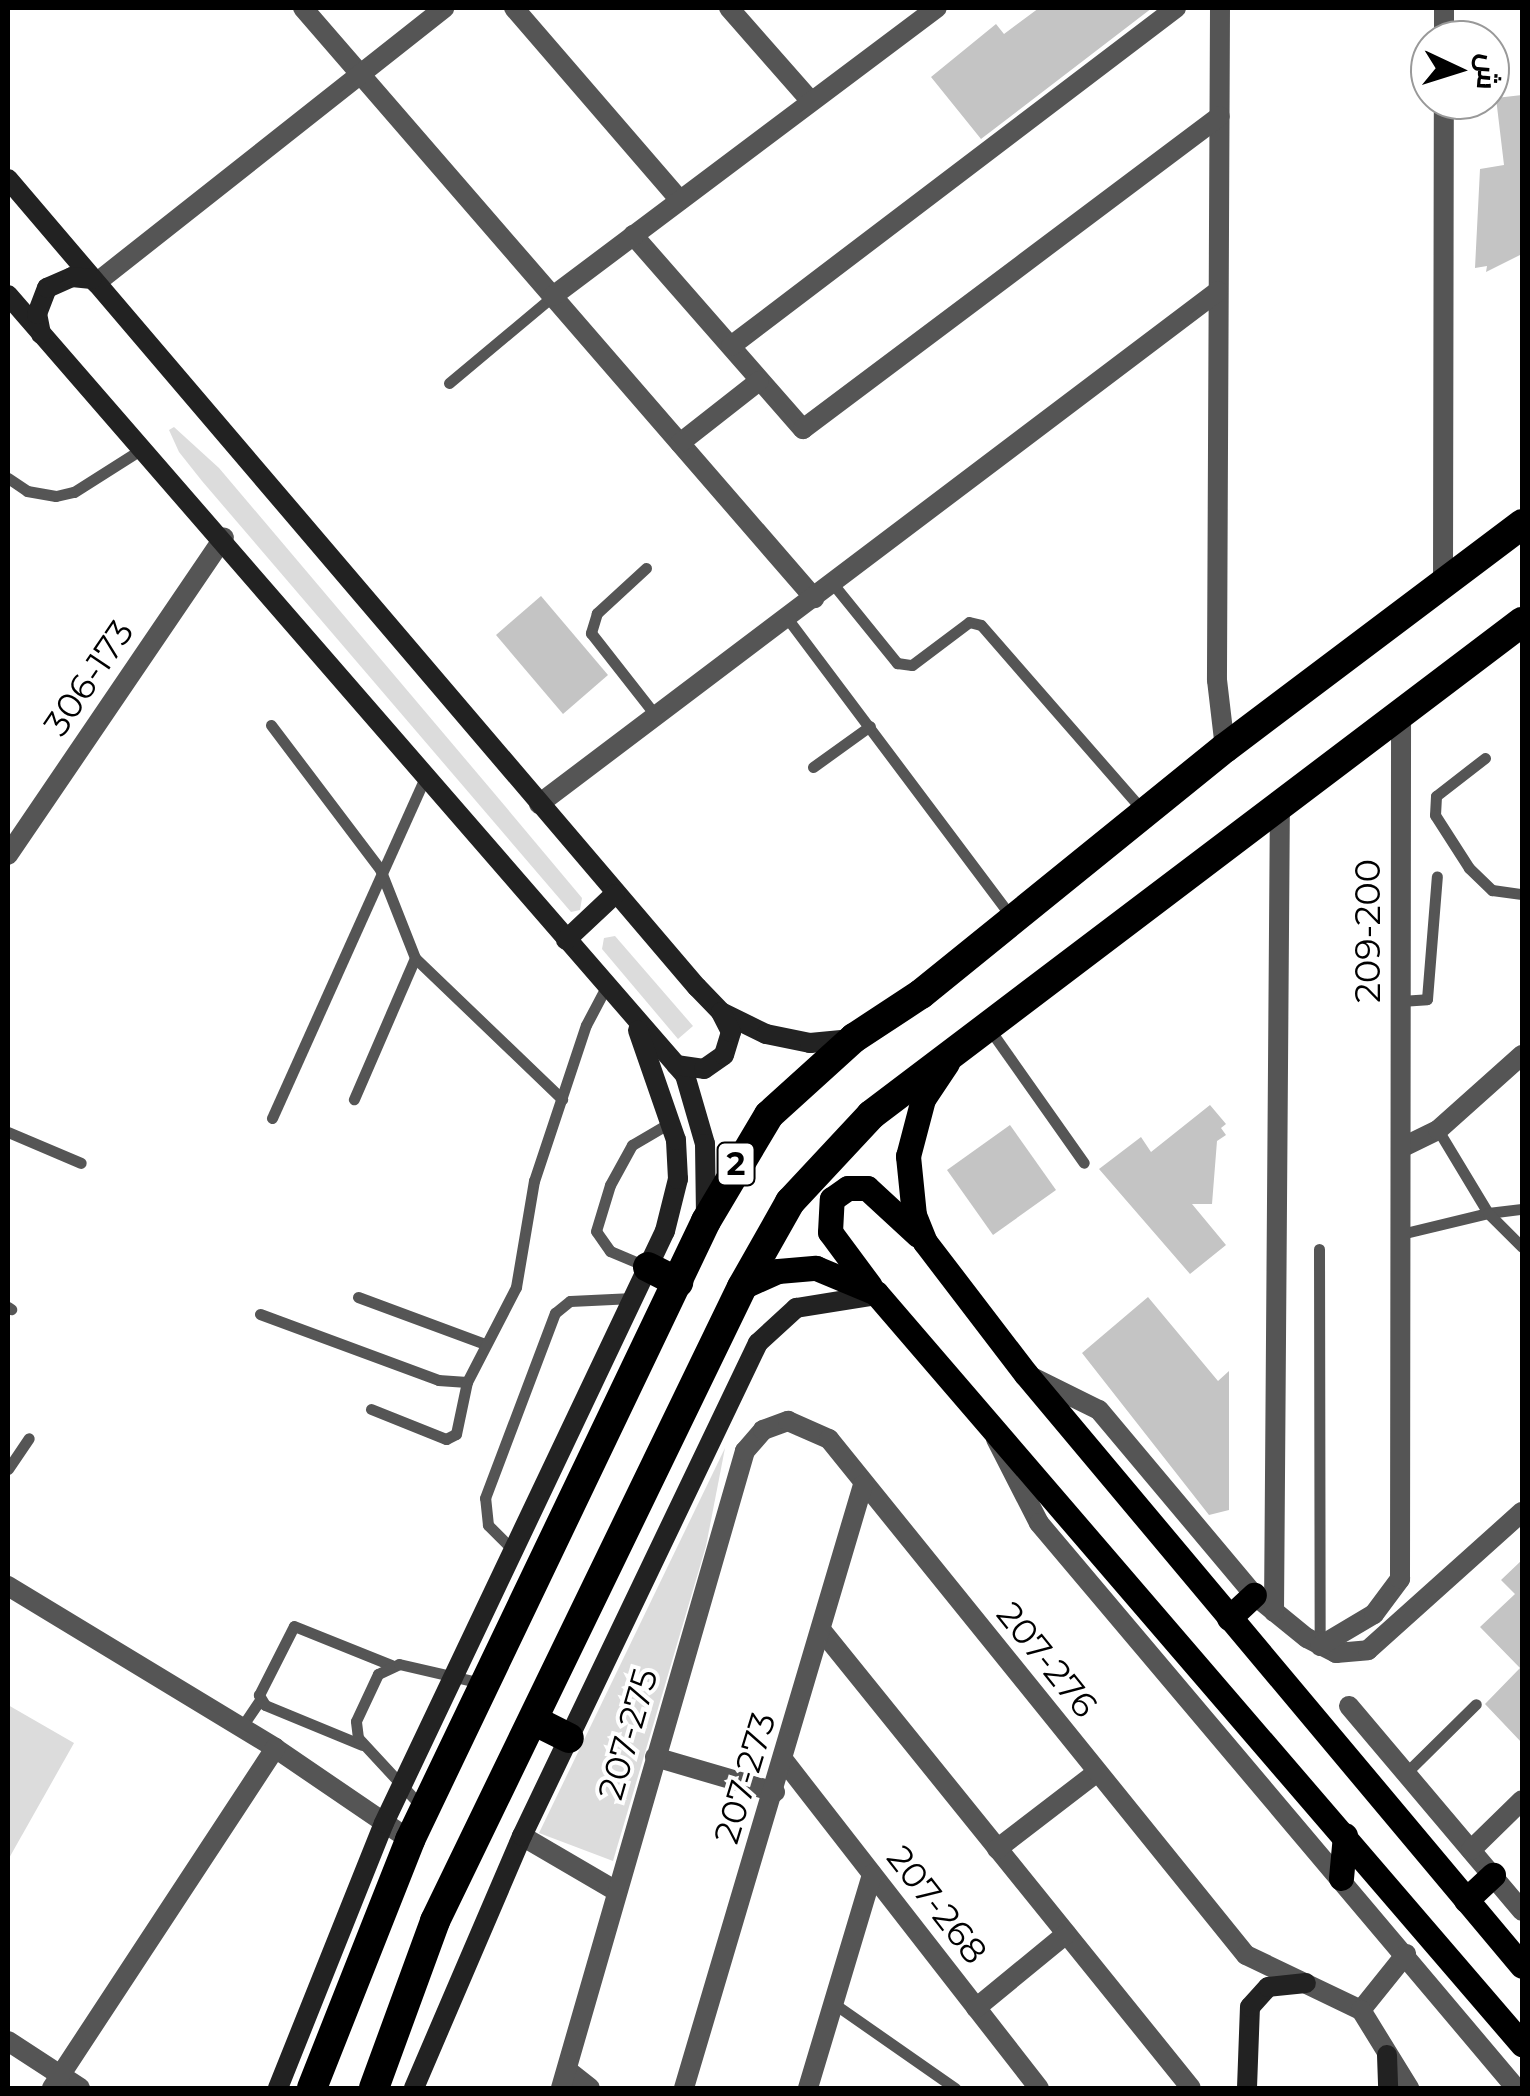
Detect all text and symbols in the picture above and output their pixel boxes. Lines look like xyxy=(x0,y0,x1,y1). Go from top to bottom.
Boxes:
north arrow xyxy=(1410,20,1510,120)
text: ش xyxy=(1470,53,1506,91)
street label: 306-173 xyxy=(35,612,143,744)
street label: 209-200 xyxy=(1347,859,1389,1003)
road number: 2 xyxy=(716,1137,756,1191)
street label: 207-276 xyxy=(988,1594,1106,1726)
street label: 207-275 xyxy=(589,1664,667,1804)
street label: 207-273 xyxy=(705,1708,785,1848)
street label: 207-268 xyxy=(878,1838,996,1972)

